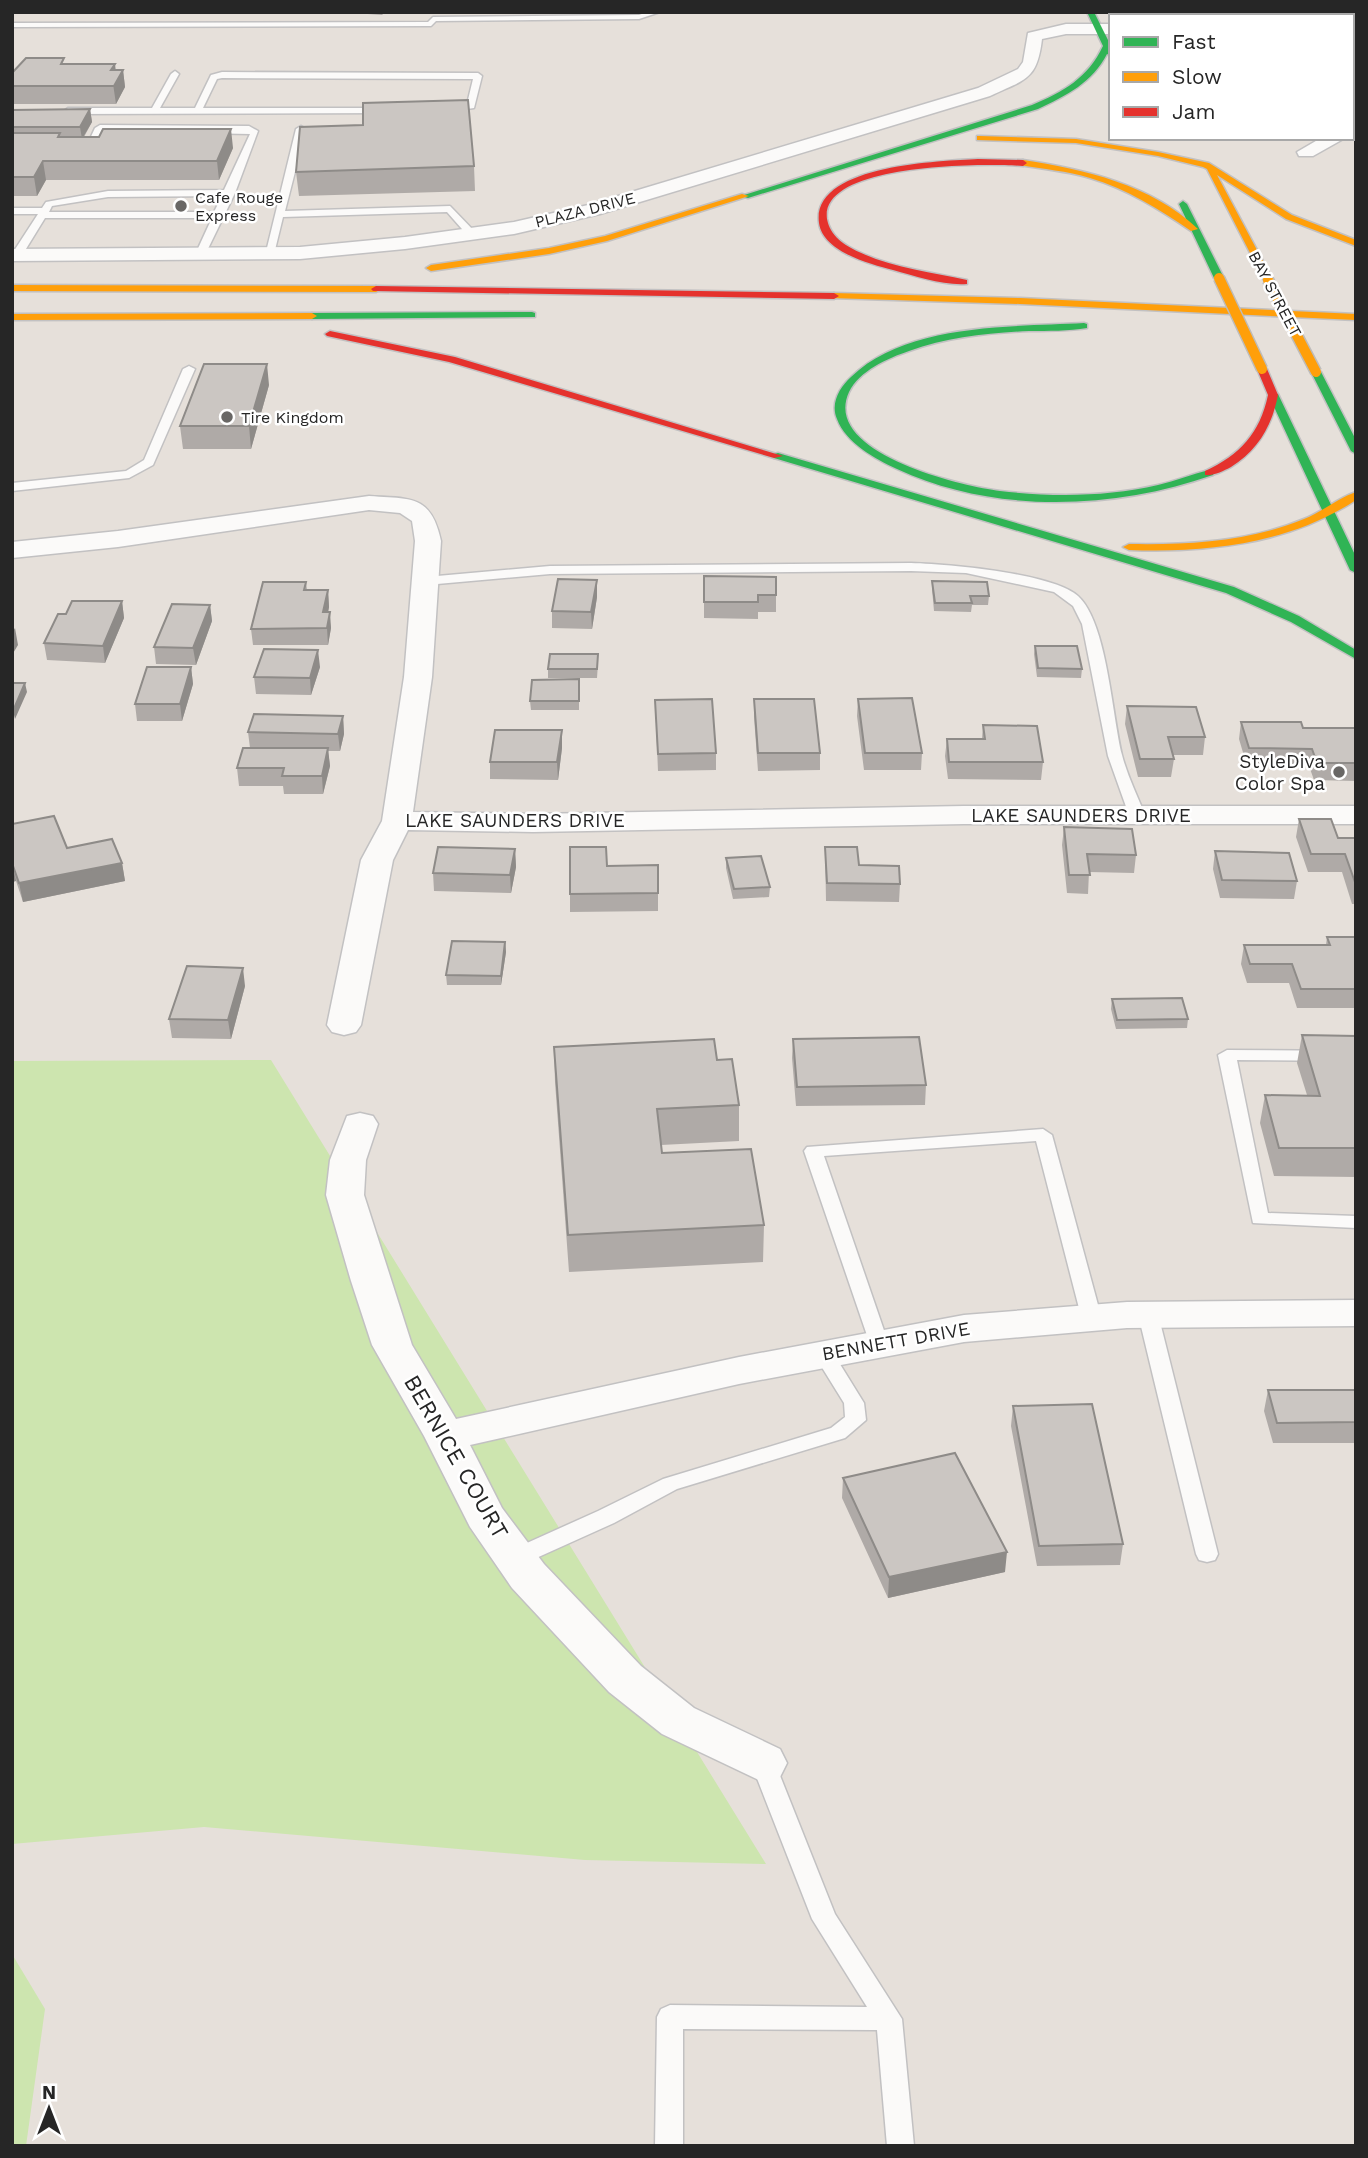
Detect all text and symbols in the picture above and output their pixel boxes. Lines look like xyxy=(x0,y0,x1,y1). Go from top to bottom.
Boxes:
legend xyxy=(1109,14,1354,140)
text: Fast xyxy=(1172,29,1216,54)
text: Slow xyxy=(1172,64,1222,89)
text: Jam xyxy=(1172,99,1215,124)
place label: Cafe Rouge Express xyxy=(195,188,283,225)
street label: PLAZA DRIVE xyxy=(533,188,637,232)
marker: Cafe Rouge Express xyxy=(173,198,189,214)
street label: BAY STREET xyxy=(1245,248,1306,340)
place label: Tire Kingdom xyxy=(241,408,344,427)
marker: Tire Kingdom xyxy=(219,409,235,425)
place label: StyleDiva Color Spa xyxy=(1235,750,1325,795)
marker: StyleDiva Color Spa xyxy=(1331,764,1347,780)
street label: LAKE SAUNDERS DRIVE xyxy=(971,804,1191,827)
street label: LAKE SAUNDERS DRIVE xyxy=(405,809,625,832)
street label: BENNETT DRIVE xyxy=(820,1317,972,1365)
street label: BERNICE COURT xyxy=(398,1370,514,1544)
north arrow xyxy=(14,2074,84,2144)
text: N xyxy=(42,2081,56,2104)

